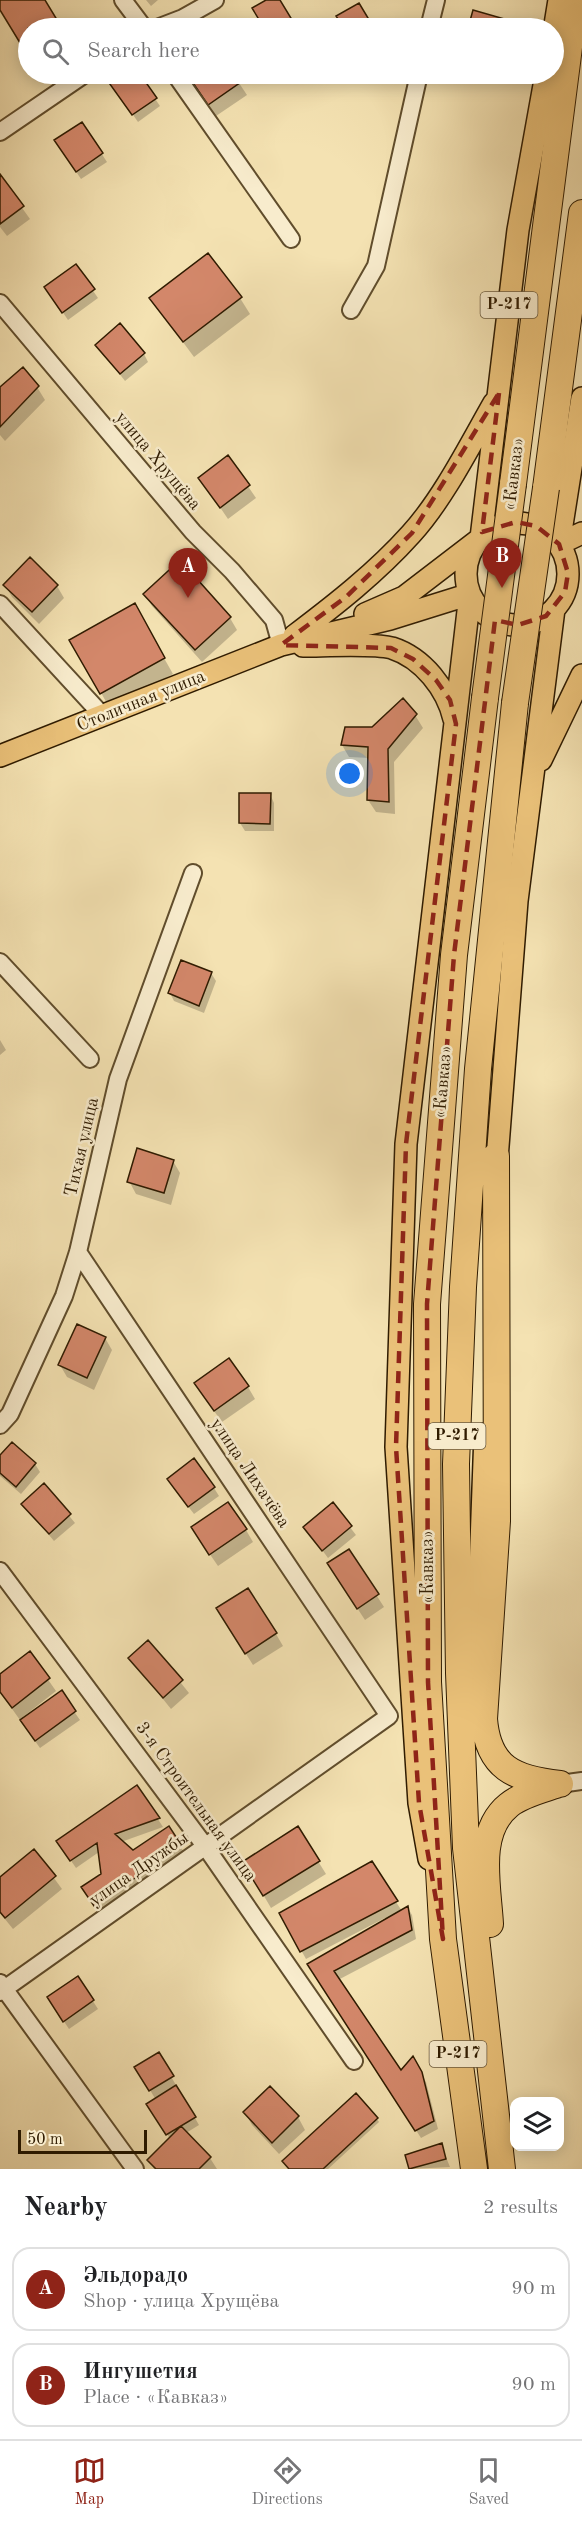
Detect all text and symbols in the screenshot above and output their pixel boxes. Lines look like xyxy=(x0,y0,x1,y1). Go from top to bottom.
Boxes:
search box xyxy=(18,18,564,84)
icon: search xyxy=(39,35,72,68)
text: Search here xyxy=(87,40,200,62)
road number: Р-217 xyxy=(480,292,538,318)
street label: улица Хрущёва xyxy=(112,408,204,514)
street label: «Кавказ» xyxy=(501,436,527,512)
pin: B xyxy=(482,538,522,588)
pin: A xyxy=(168,548,207,598)
street label: Столичная улица xyxy=(74,667,208,735)
your location xyxy=(335,759,364,788)
street label: «Кавказ» xyxy=(431,1045,455,1119)
street label: Тихая улица xyxy=(62,1096,102,1198)
street label: улица Лихачёва xyxy=(207,1415,293,1531)
road number: Р-217 xyxy=(428,1423,486,1449)
street label: «Кавказ» xyxy=(419,1530,437,1604)
street label: 3-я Строительная улица xyxy=(132,1719,260,1885)
street label: улица Дружбы xyxy=(86,1828,192,1910)
road number: Р-217 xyxy=(430,2041,486,2067)
map controls xyxy=(510,2097,564,2151)
button: layers xyxy=(510,2097,564,2151)
scale bar xyxy=(18,2127,147,2154)
text: 50 m xyxy=(27,2132,63,2148)
text: Nearby xyxy=(24,2195,108,2221)
text: 2 results xyxy=(483,2198,558,2218)
text: Эльдорадо xyxy=(83,2265,188,2287)
text: A xyxy=(38,2279,53,2299)
text: 90 m xyxy=(511,2279,556,2299)
text: Shop · улица Хрущёва xyxy=(83,2292,279,2312)
text: Ингушетия xyxy=(83,2361,198,2383)
text: B xyxy=(38,2375,53,2395)
text: 90 m xyxy=(511,2375,556,2395)
text: Place · «Кавказ» xyxy=(83,2388,228,2408)
tab: Map xyxy=(73,2454,106,2510)
tab: Directions xyxy=(252,2454,323,2510)
tab: Saved xyxy=(468,2454,509,2510)

